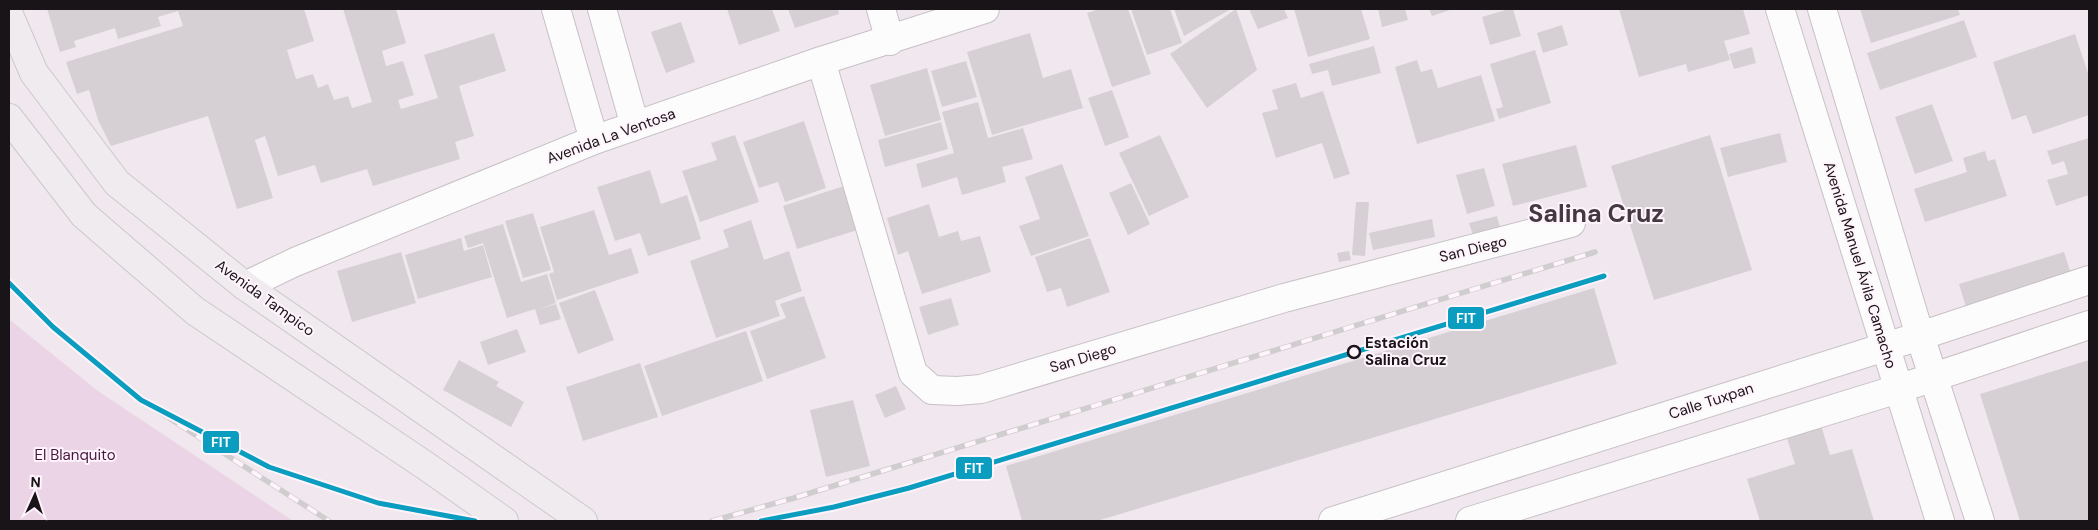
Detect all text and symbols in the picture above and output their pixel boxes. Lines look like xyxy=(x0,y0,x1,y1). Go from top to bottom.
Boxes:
street label: Avenida La Ventosa xyxy=(544,103,678,169)
street label: Avenida Manuel Ávila Camacho xyxy=(1819,159,1901,371)
district label: Salina Cruz xyxy=(1528,197,1664,230)
street label: San Diego xyxy=(1437,231,1509,267)
street label: Avenida Tampico xyxy=(211,255,319,341)
line badge: FIT xyxy=(1447,306,1485,330)
text: FIT xyxy=(1456,309,1476,327)
place label: Estación Salina Cruz xyxy=(1365,333,1446,370)
street label: San Diego xyxy=(1047,338,1119,378)
marker: Estación Salina Cruz xyxy=(1347,345,1361,359)
street label: Calle Tuxpan xyxy=(1666,378,1756,424)
line badge: FIT xyxy=(202,430,240,454)
text: FIT xyxy=(211,433,231,451)
park label: El Blanquito xyxy=(34,445,116,465)
line badge: FIT xyxy=(955,456,993,480)
text: FIT xyxy=(964,459,984,477)
north arrow xyxy=(10,470,60,520)
text: N xyxy=(30,473,41,491)

